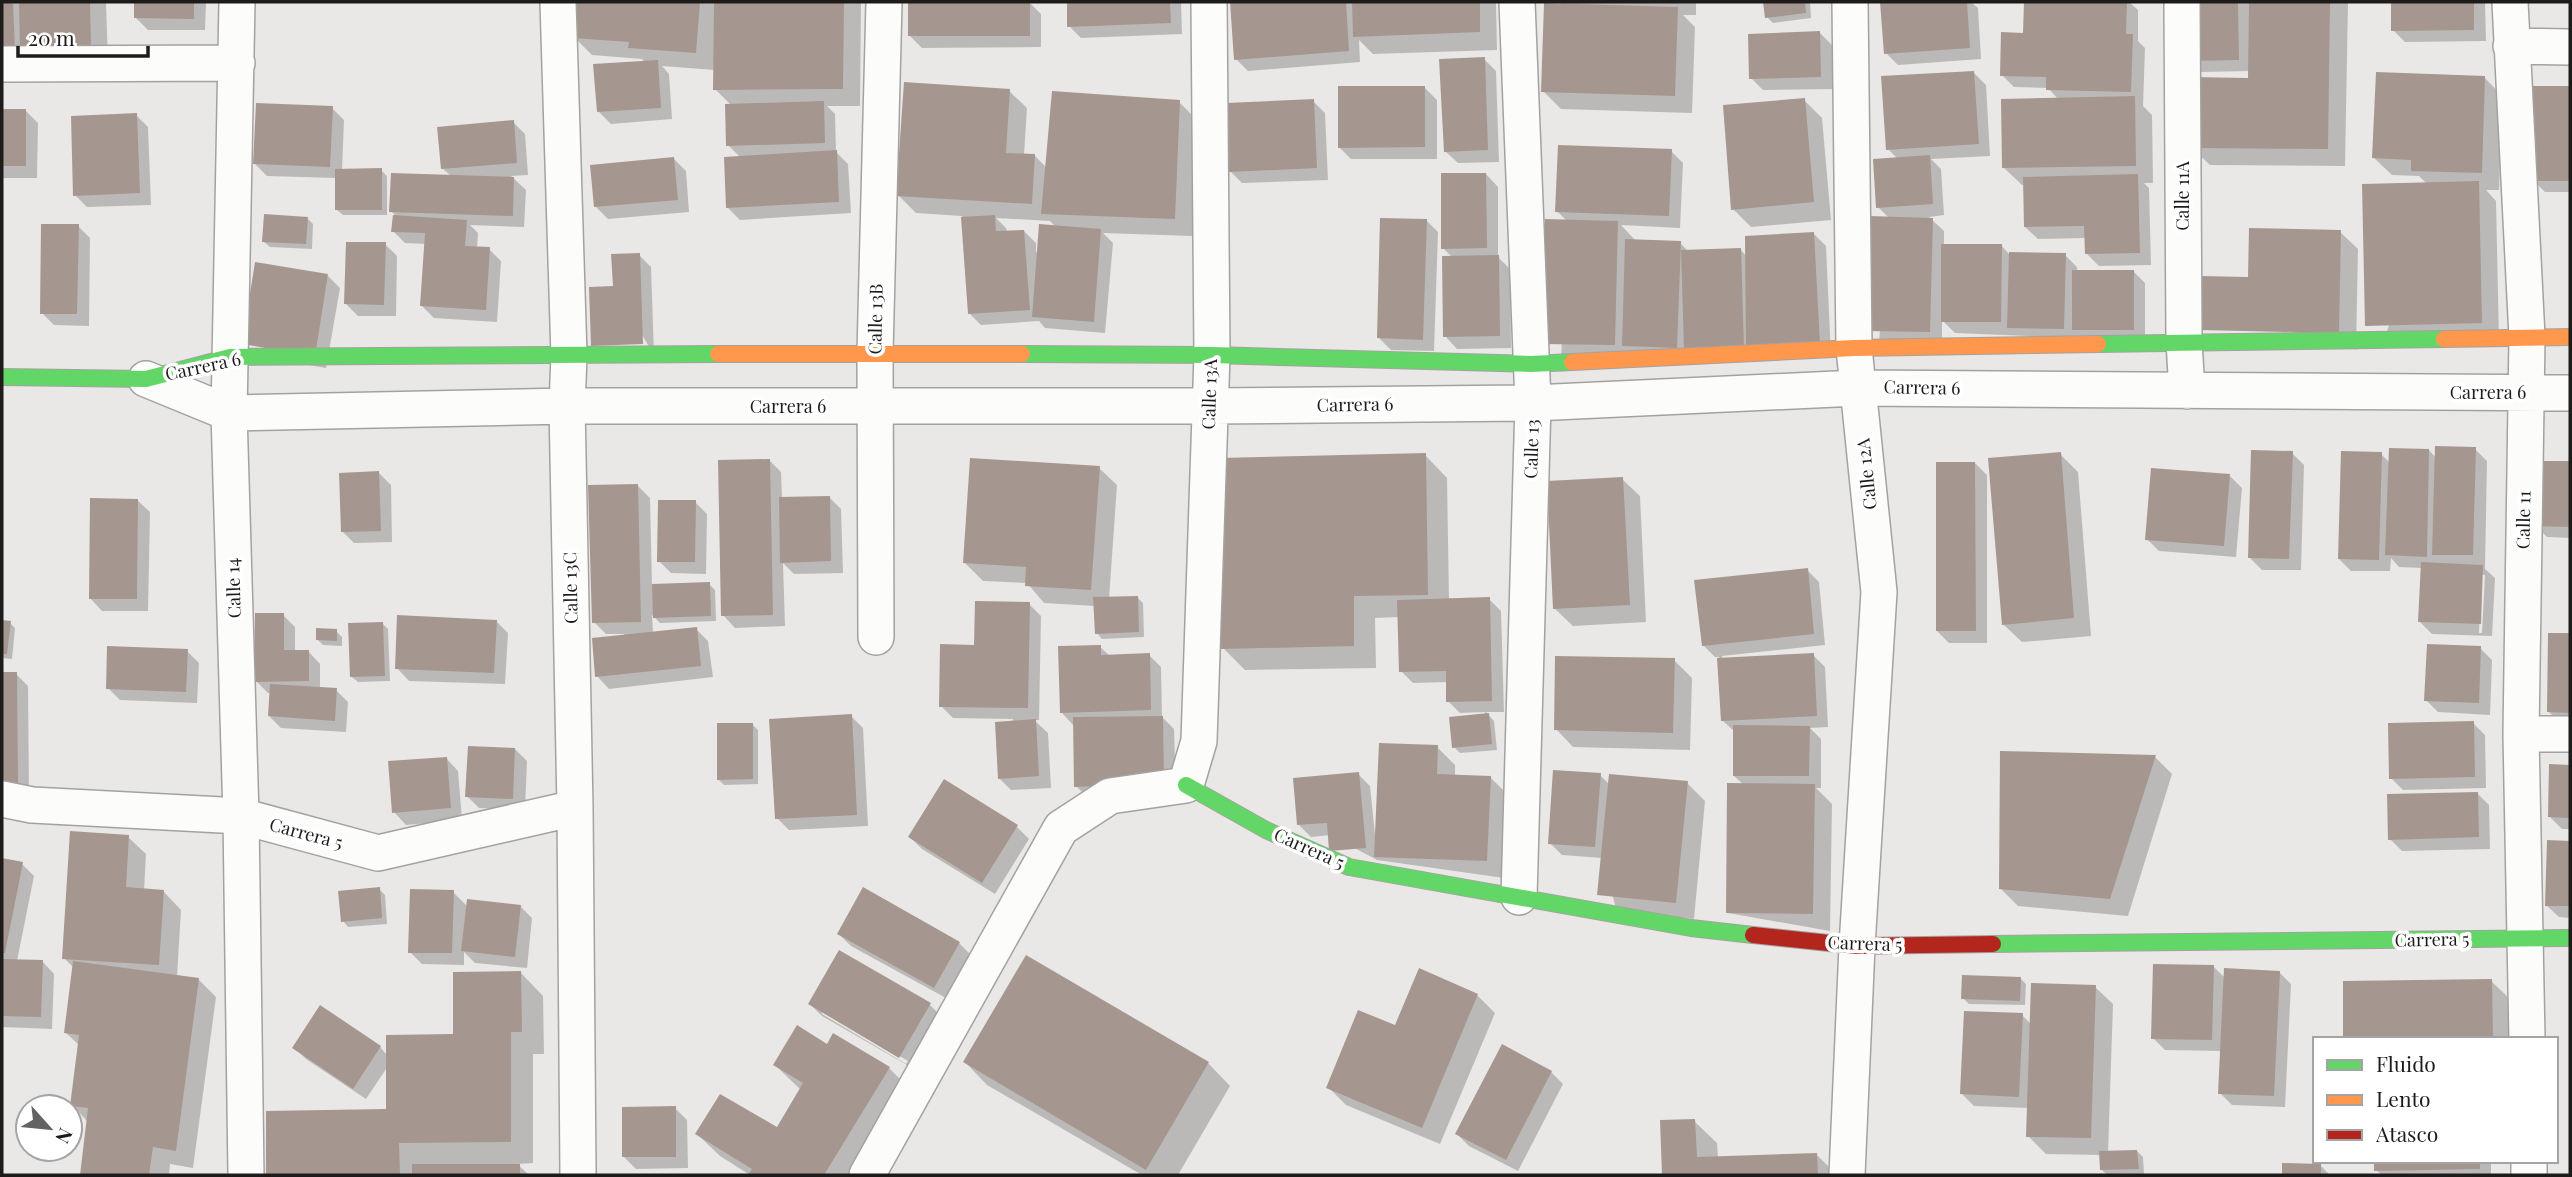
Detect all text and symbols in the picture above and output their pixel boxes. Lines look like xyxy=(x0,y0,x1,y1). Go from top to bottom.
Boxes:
scale bar xyxy=(18,14,147,58)
text: 20 m xyxy=(28,23,75,51)
street label: Calle 11A xyxy=(2170,160,2194,231)
street label: Calle 13B xyxy=(862,283,888,355)
street label: Carrera 6 xyxy=(163,346,243,386)
street label: Calle 13A xyxy=(1196,357,1222,430)
street label: Carrera 6 xyxy=(1883,374,1961,400)
street label: Carrera 6 xyxy=(2450,380,2526,404)
street label: Carrera 6 xyxy=(1316,391,1394,417)
street label: Carrera 6 xyxy=(750,394,826,418)
street label: Calle 13 xyxy=(1518,419,1544,479)
street label: Calle 12A xyxy=(1850,437,1882,511)
street label: Calle 11 xyxy=(2510,490,2536,549)
street label: Calle 13C xyxy=(557,552,583,624)
street label: Calle 14 xyxy=(220,557,246,619)
street label: Carrera 5 xyxy=(267,812,346,854)
street label: Carrera 5 xyxy=(1270,822,1348,874)
street label: Carrera 5 xyxy=(2394,926,2470,952)
street label: Carrera 5 xyxy=(1827,930,1903,956)
legend xyxy=(2313,1037,2558,1163)
text: Fluido xyxy=(2376,1049,2436,1077)
text: Lento xyxy=(2376,1084,2430,1112)
north arrow xyxy=(14,1093,84,1163)
text: Atasco xyxy=(2375,1119,2438,1147)
text: N xyxy=(50,1124,80,1148)

